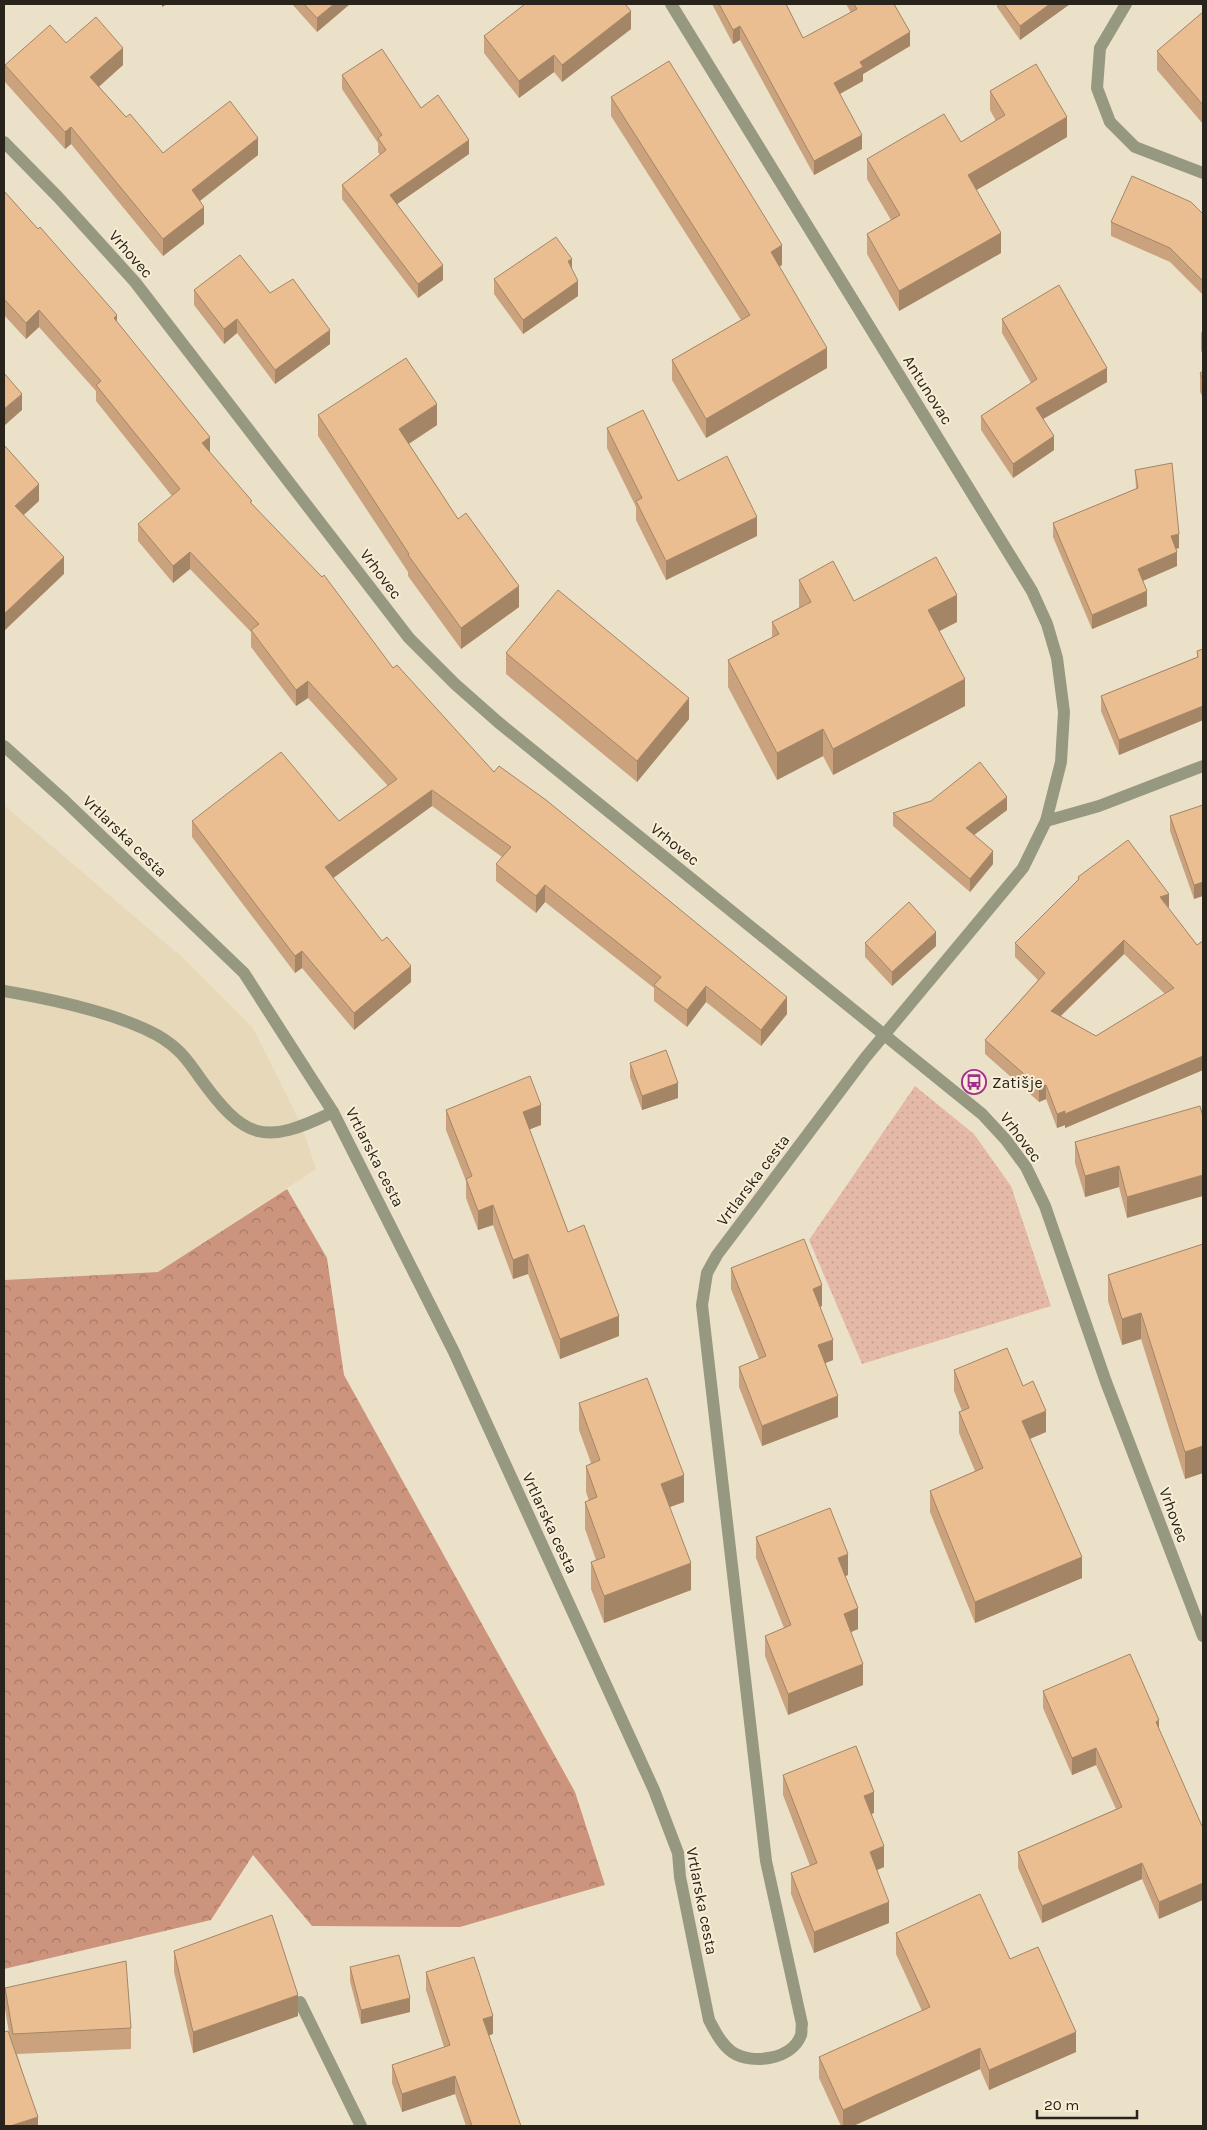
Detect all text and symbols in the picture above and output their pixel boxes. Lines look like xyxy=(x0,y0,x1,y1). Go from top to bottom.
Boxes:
street label: Vrhovec xyxy=(105,226,157,282)
street label: Antunovac xyxy=(899,352,957,428)
street label: Vrhovec xyxy=(356,545,406,603)
street label: Vrtlarska cesta xyxy=(79,791,171,881)
street label: Vrhovec xyxy=(647,819,703,869)
bus stop icon: Zatišje xyxy=(961,1069,987,1095)
place label: Zatišje xyxy=(992,1073,1043,1092)
street label: Vrtlarska cesta xyxy=(342,1104,408,1210)
street label: Vrhovec xyxy=(996,1108,1046,1166)
street label: Vrtlarska cesta xyxy=(713,1131,793,1229)
street label: Vrtlarska cesta xyxy=(518,1469,582,1577)
street label: Vrhovec xyxy=(1155,1485,1193,1545)
street label: Vrtlarska cesta xyxy=(682,1846,722,1956)
scale bar xyxy=(1037,2088,1137,2120)
text: 20 m xyxy=(1044,2096,1079,2114)

